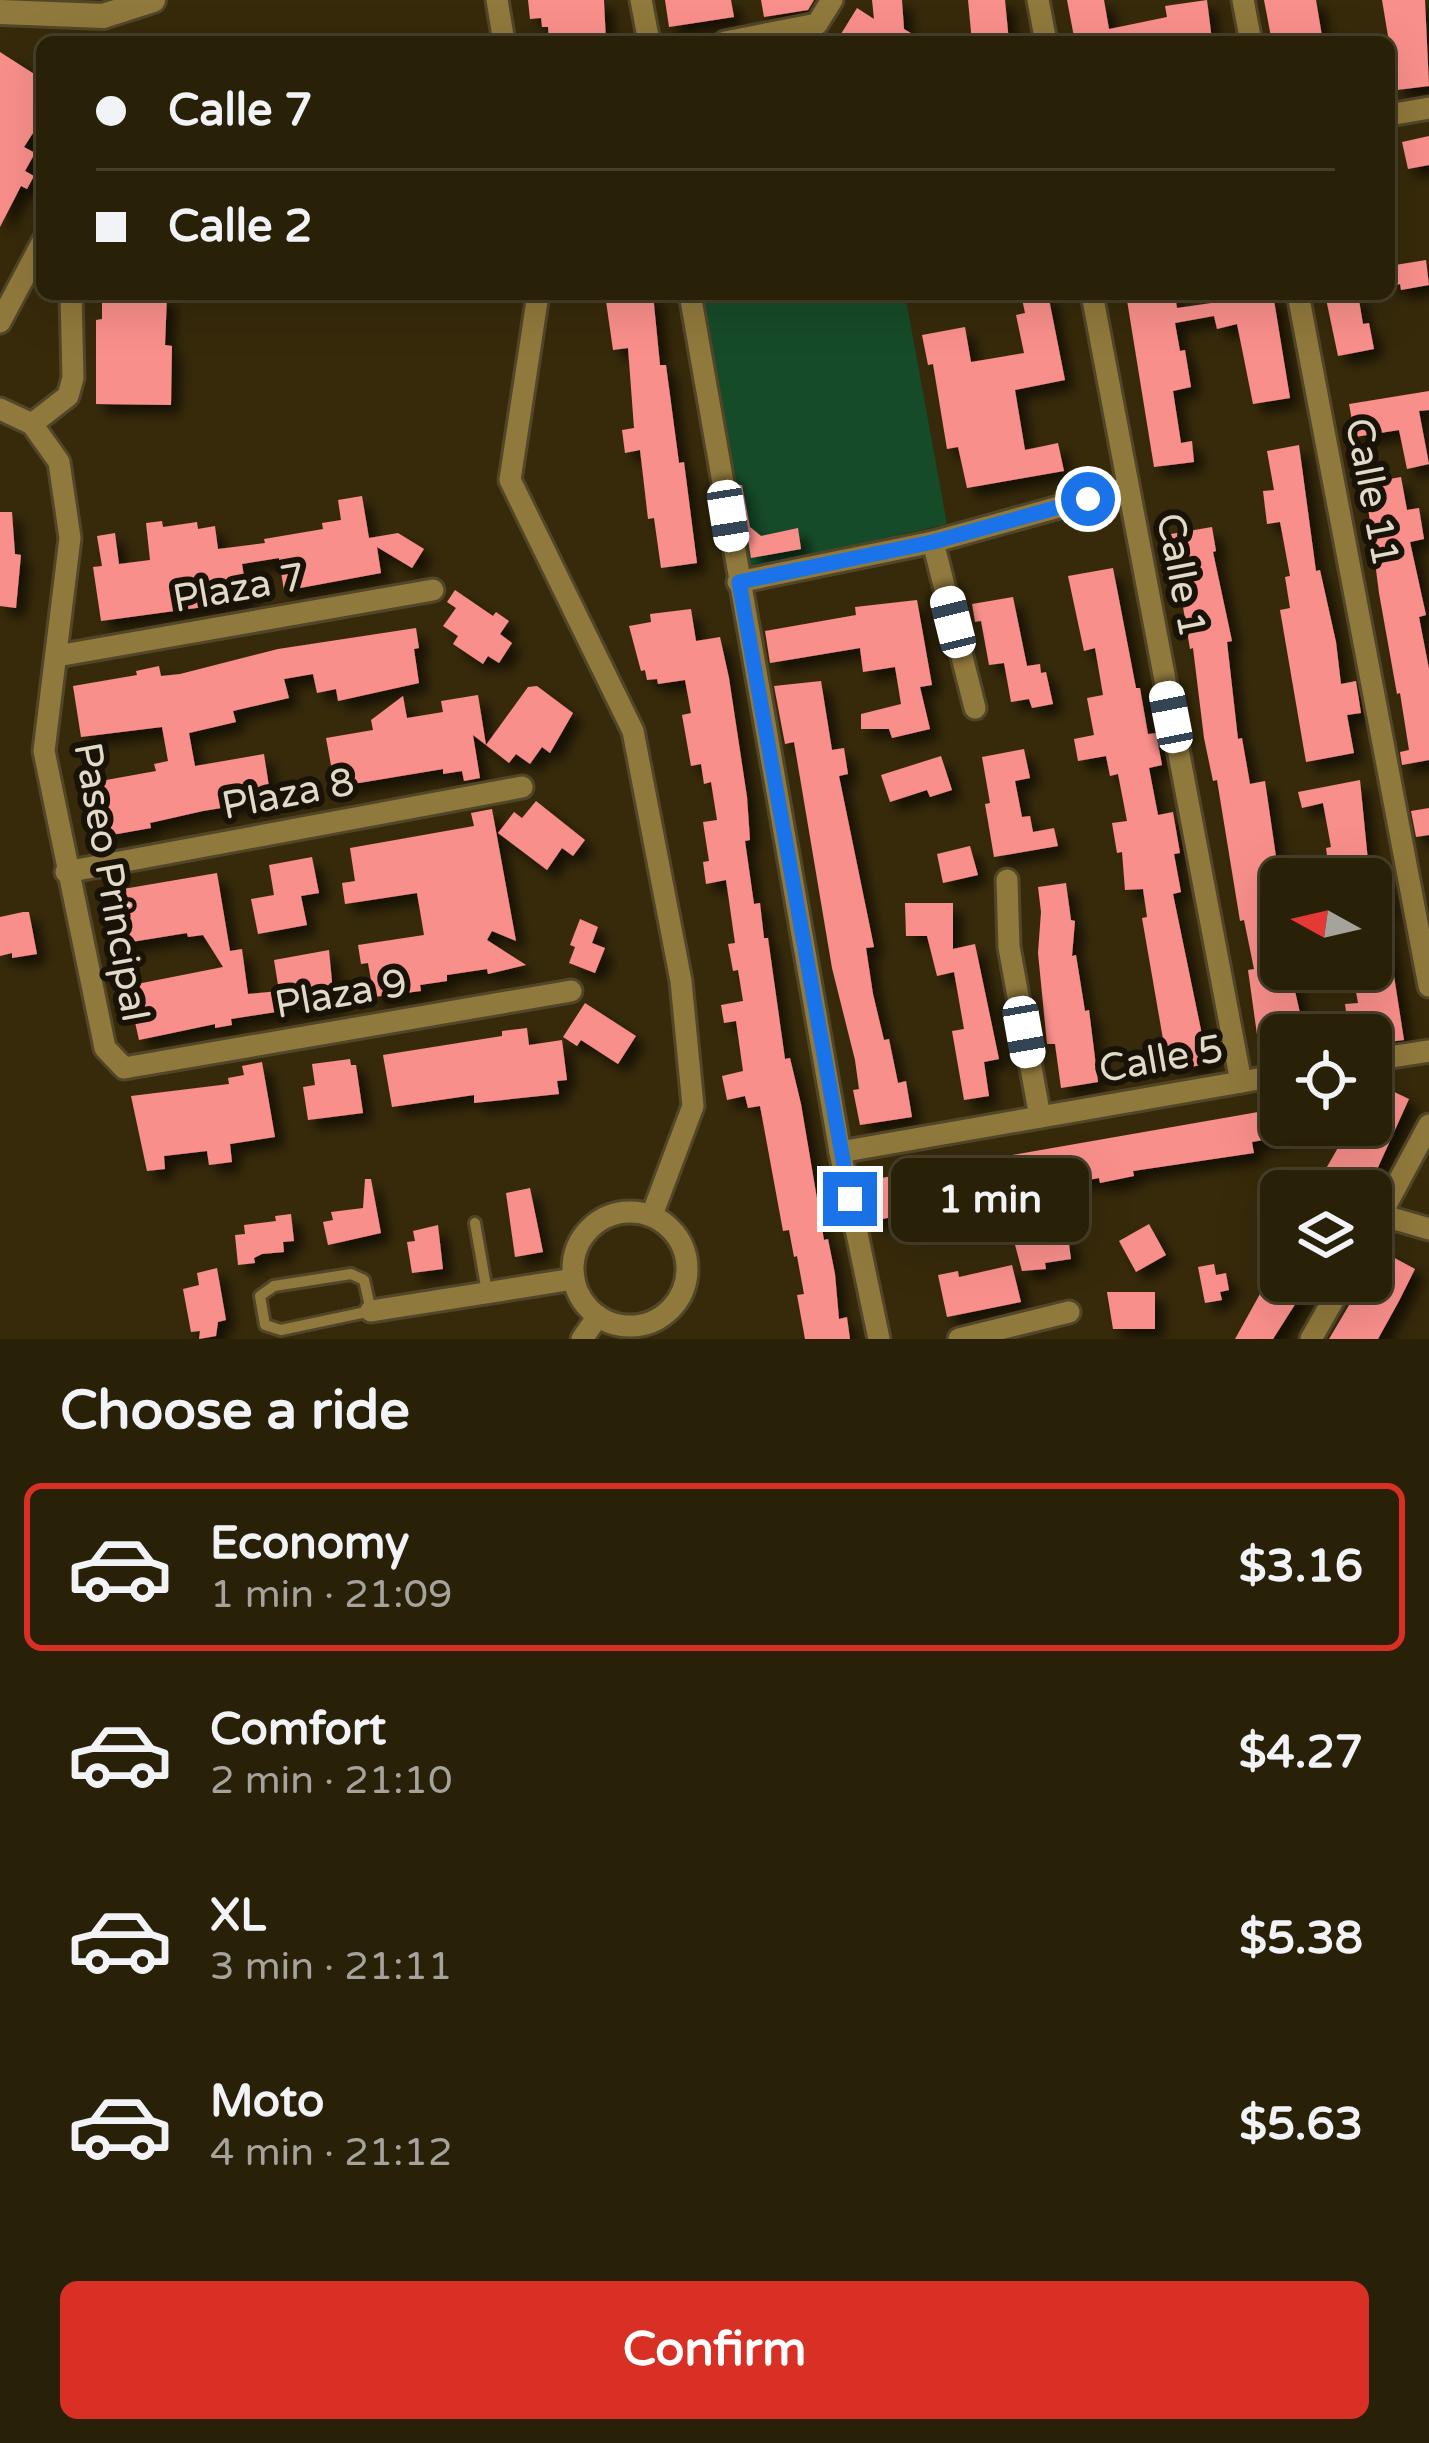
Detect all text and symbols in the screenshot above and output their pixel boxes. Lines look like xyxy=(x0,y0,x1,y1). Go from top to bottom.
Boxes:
text: Calle 7 xyxy=(168,84,312,138)
text: Calle 2 xyxy=(168,200,312,254)
street label: Calle 11 xyxy=(1335,414,1409,570)
route start xyxy=(1061,472,1115,526)
car xyxy=(705,478,751,554)
street label: Calle 1 xyxy=(1146,509,1216,641)
street label: Plaza 7 xyxy=(169,553,309,623)
car xyxy=(927,583,979,661)
car xyxy=(1146,678,1196,756)
street label: Paseo Principal xyxy=(63,739,159,1025)
street label: Plaza 8 xyxy=(218,758,358,830)
north arrow xyxy=(1260,858,1392,990)
map controls xyxy=(1260,858,1392,1302)
street label: Plaza 9 xyxy=(271,959,411,1029)
car xyxy=(1000,993,1048,1071)
button: locate xyxy=(1260,1014,1392,1146)
street label: Calle 5 xyxy=(1095,1025,1227,1093)
callout: 1 min xyxy=(892,1157,1090,1241)
button: layers xyxy=(1260,1170,1392,1302)
route end xyxy=(823,1172,877,1226)
text: 1 min xyxy=(938,1176,1042,1223)
text: Choose a ride xyxy=(60,1378,410,1443)
icon: car xyxy=(66,1513,174,1621)
text: Economy xyxy=(210,1517,409,1571)
text: $3.16 xyxy=(1239,1540,1363,1594)
text: 1 min · 21:09 xyxy=(210,1571,452,1618)
icon: car xyxy=(66,1699,174,1807)
text: Comfort xyxy=(210,1703,386,1757)
text: $4.27 xyxy=(1239,1726,1363,1780)
text: 2 min · 21:10 xyxy=(210,1757,452,1804)
icon: car xyxy=(66,1885,174,1993)
text: XL xyxy=(210,1889,266,1943)
text: $5.38 xyxy=(1239,1912,1363,1966)
text: 3 min · 21:11 xyxy=(210,1943,452,1990)
icon: car xyxy=(66,2071,174,2179)
text: Moto xyxy=(210,2075,324,2129)
text: $5.63 xyxy=(1239,2098,1363,2152)
text: 4 min · 21:12 xyxy=(210,2129,452,2176)
button: Confirm xyxy=(60,2281,1369,2419)

